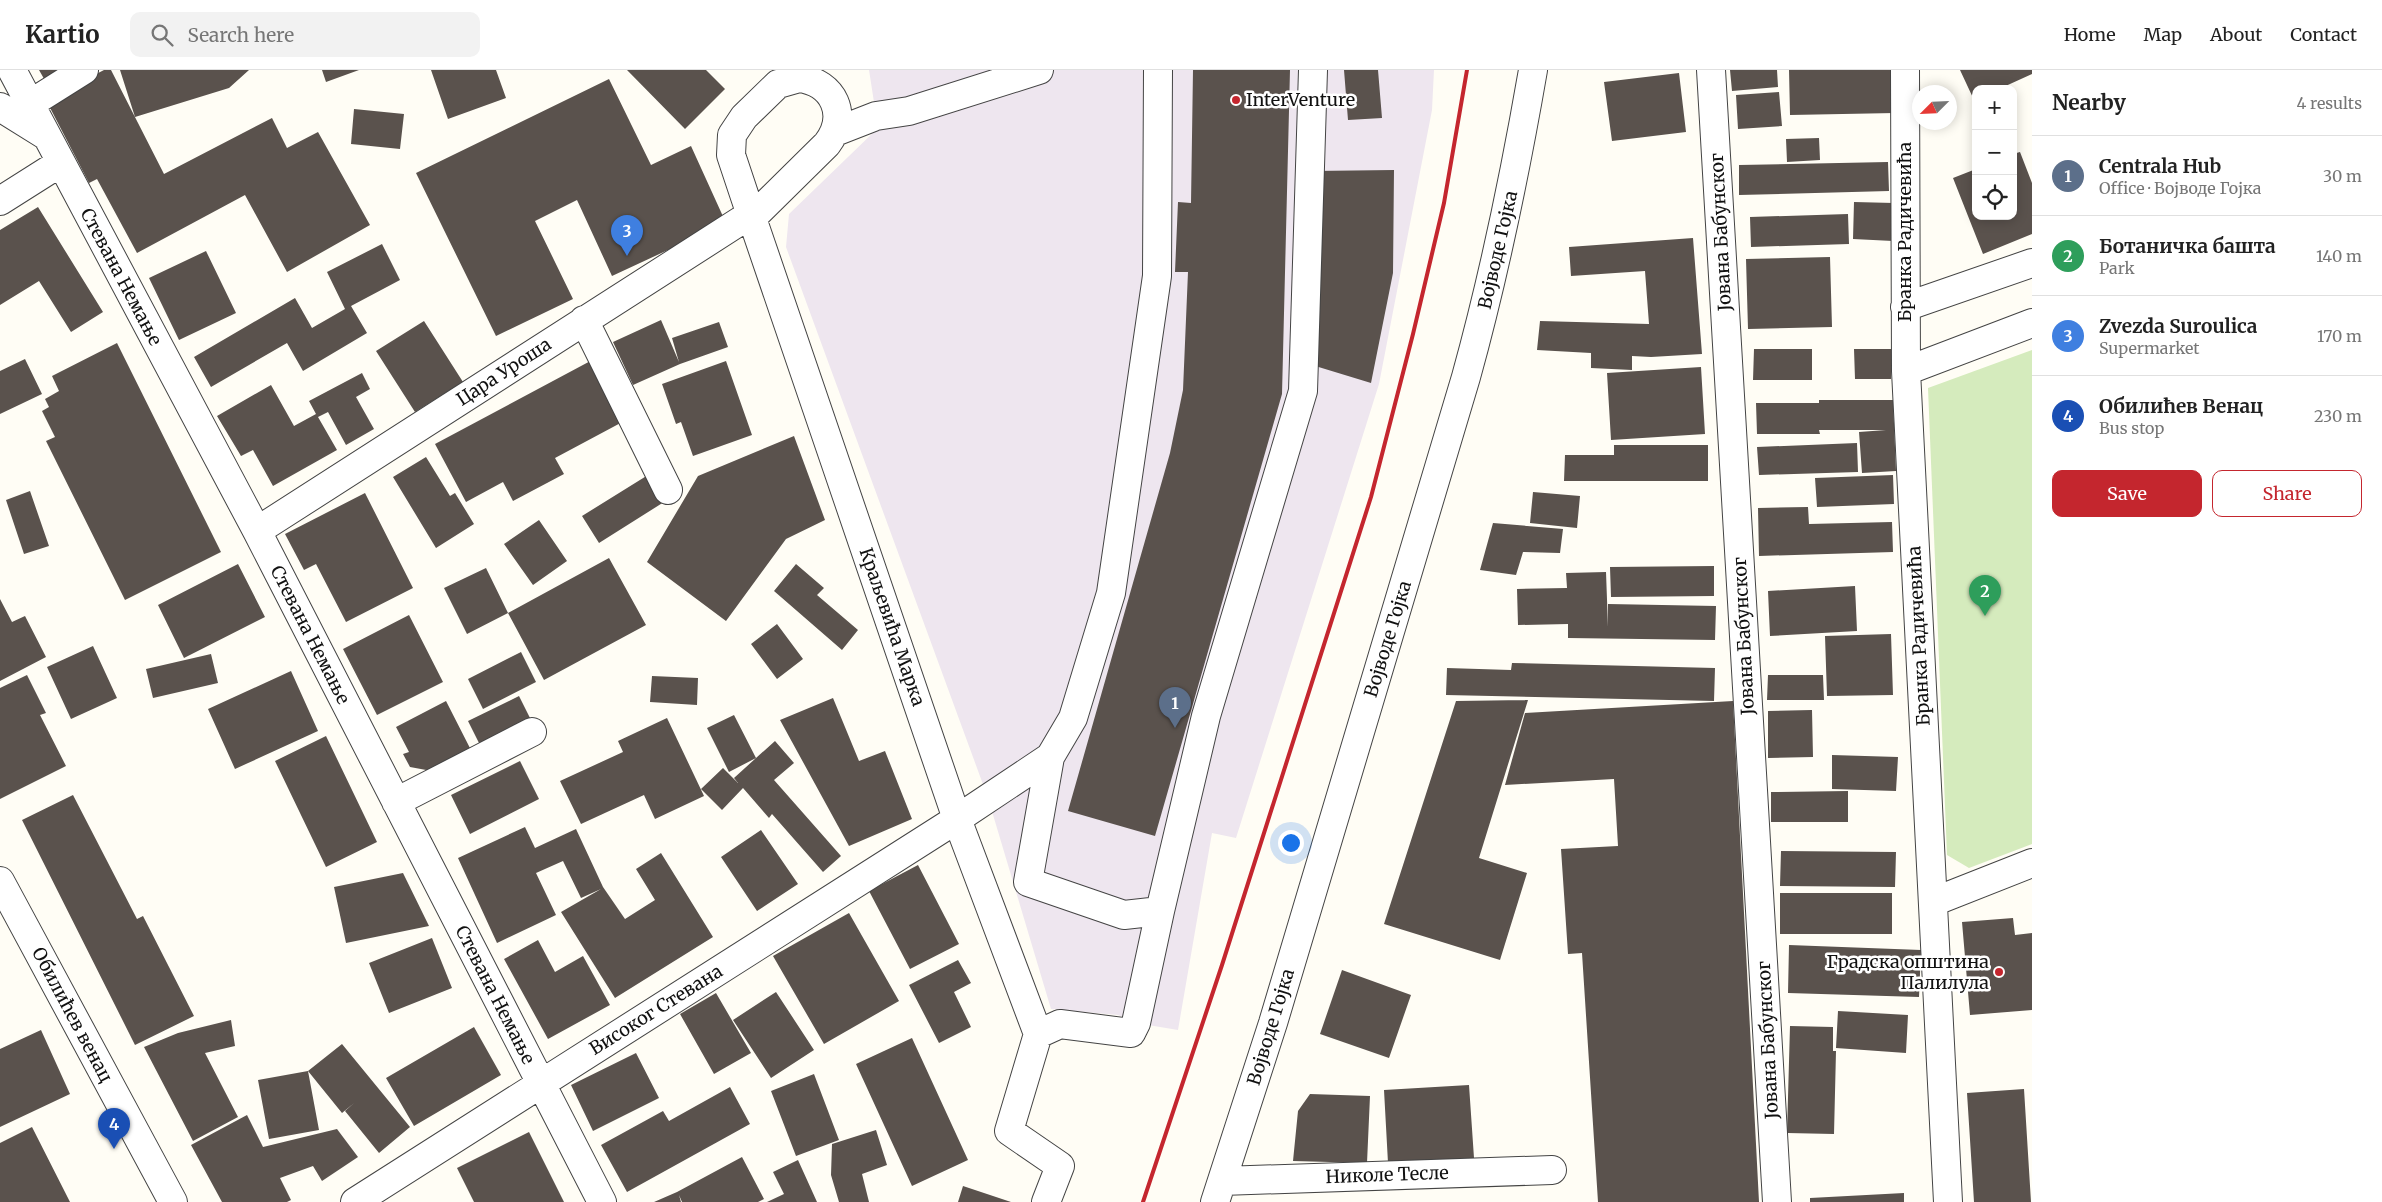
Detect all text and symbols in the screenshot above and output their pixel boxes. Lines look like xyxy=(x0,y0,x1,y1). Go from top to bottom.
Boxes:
search box xyxy=(130,12,480,57)
text: Kartio xyxy=(25,19,100,50)
icon: search xyxy=(148,21,176,49)
text: Search here xyxy=(188,23,294,47)
text: Home xyxy=(2064,23,2116,46)
text: Map xyxy=(2144,23,2182,46)
text: About xyxy=(2210,23,2262,46)
text: Contact xyxy=(2290,23,2357,46)
north arrow xyxy=(1912,85,1957,130)
map controls xyxy=(1972,85,2017,220)
button: + xyxy=(1972,85,2017,130)
place label: InterVenture xyxy=(1246,88,1355,111)
text: Nearby xyxy=(2052,89,2126,116)
text: 4 results xyxy=(2296,93,2362,113)
marker: InterVenture xyxy=(1230,94,1242,106)
button: − xyxy=(1972,130,2017,175)
street label: Бранка Радичевића xyxy=(1893,142,1916,322)
street label: Јована Бабунског xyxy=(1705,152,1736,313)
text: Centrala Hub xyxy=(2099,154,2221,178)
text: 1 xyxy=(2064,166,2072,186)
text: 30 m xyxy=(2323,166,2362,186)
button: locate xyxy=(1972,175,2017,220)
text: Office · Војводе Гојка xyxy=(2099,178,2261,198)
street label: Војводе Гојка xyxy=(1473,188,1522,311)
street label: Стевана Немање xyxy=(76,204,167,349)
pin: 3 xyxy=(611,215,643,256)
text: Ботаничка башта xyxy=(2099,234,2276,258)
text: 2 xyxy=(2063,246,2073,266)
text: 140 m xyxy=(2316,246,2362,266)
text: Park xyxy=(2099,258,2135,278)
text: Zvezda Suroulica xyxy=(2099,314,2257,338)
text: 3 xyxy=(2063,326,2073,346)
text: 170 m xyxy=(2317,326,2362,346)
street label: Цара Уроша xyxy=(452,332,556,411)
text: Supermarket xyxy=(2099,338,2200,358)
text: Обилићев Венац xyxy=(2099,394,2264,418)
text: 4 xyxy=(2063,406,2073,426)
text: 230 m xyxy=(2314,406,2362,426)
text: Bus stop xyxy=(2099,418,2164,438)
button: Save xyxy=(2052,470,2202,517)
button: Share xyxy=(2212,470,2362,517)
street label: Краљевића Марка xyxy=(855,545,930,709)
street label: Бранка Радичевића xyxy=(1902,545,1935,727)
street label: Јована Бабунског xyxy=(1728,556,1759,717)
street label: Стевана Немање xyxy=(266,562,355,708)
pin: 2 xyxy=(1969,575,2001,616)
street label: Војводе Гојка xyxy=(1359,577,1416,700)
pin: 1 xyxy=(1159,687,1191,728)
your location xyxy=(1278,830,1304,856)
street label: Стевана Немање xyxy=(451,922,540,1068)
street label: Обилићев венац xyxy=(27,943,118,1086)
place label: Градска општина Палилула xyxy=(1826,950,1989,994)
street label: Високог Стевана xyxy=(585,959,727,1060)
street label: Јована Бабунског xyxy=(1752,960,1783,1121)
street label: Војводе Гојка xyxy=(1242,965,1299,1088)
marker: Градска општина Палилула xyxy=(1993,966,2005,978)
pin: 4 xyxy=(98,1108,130,1149)
street label: Николе Тесле xyxy=(1325,1161,1449,1188)

